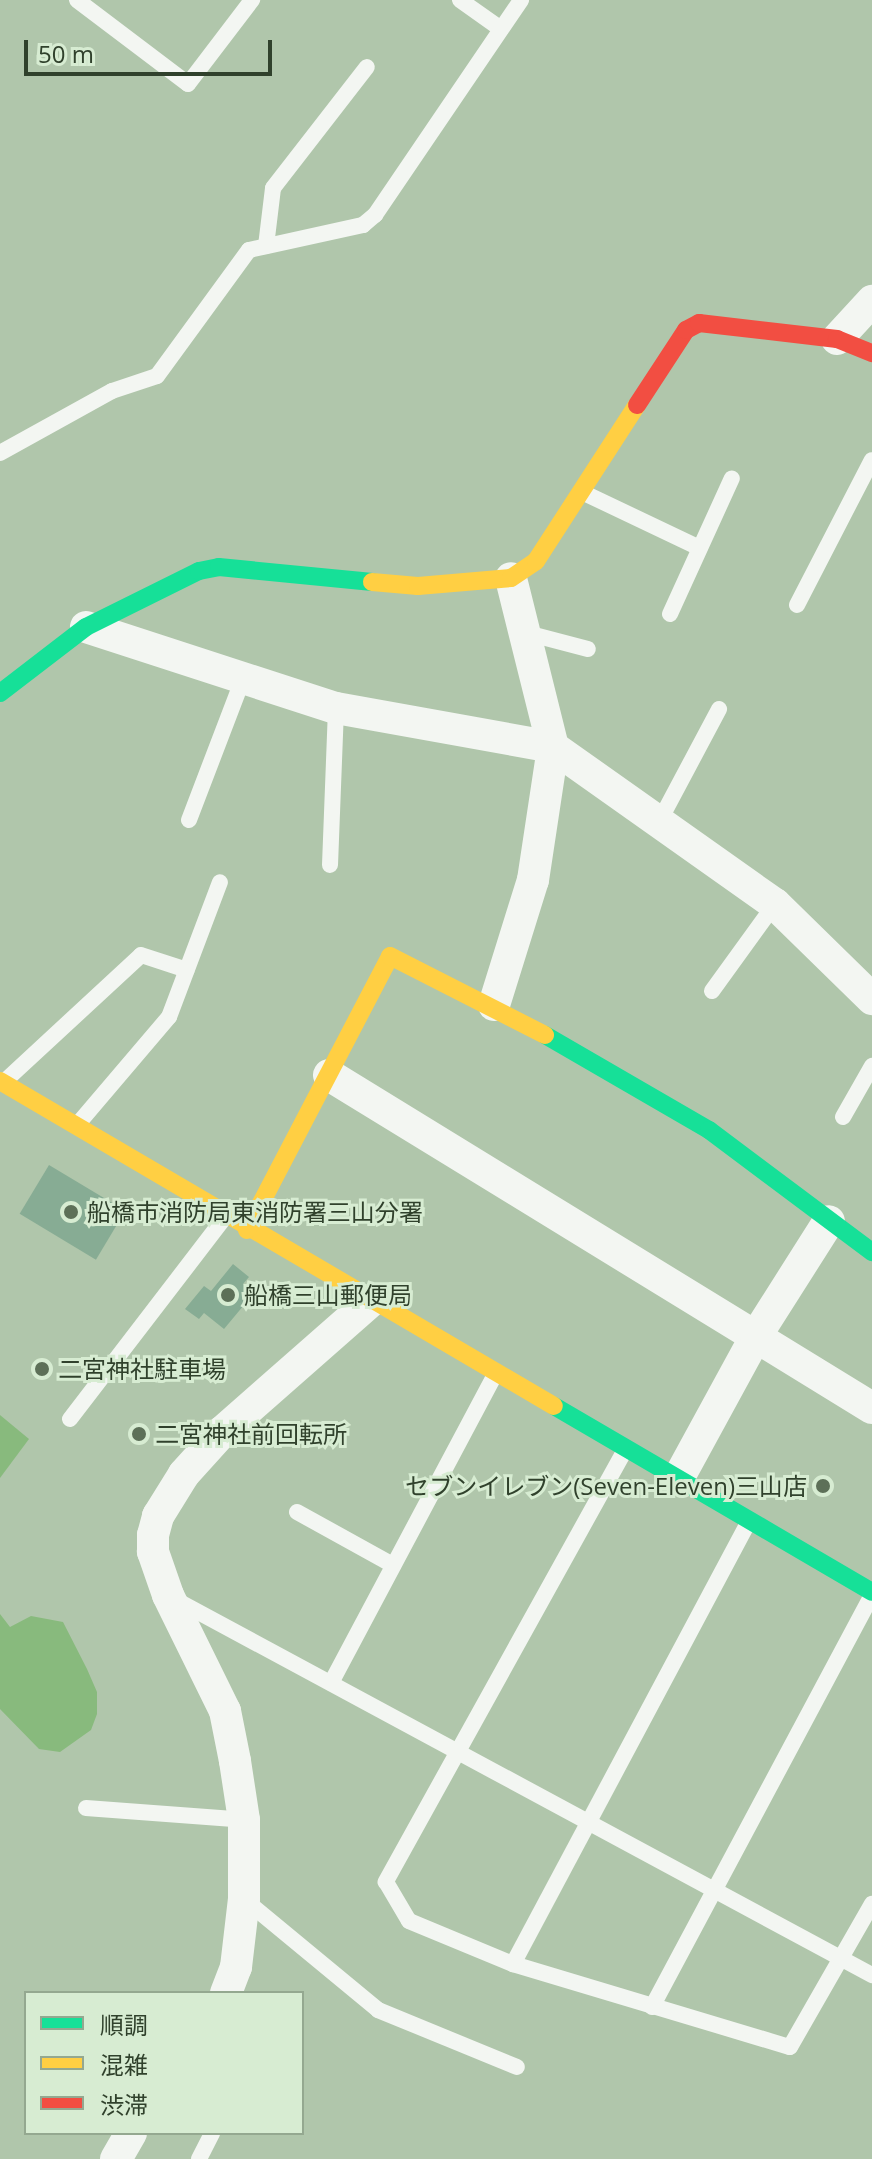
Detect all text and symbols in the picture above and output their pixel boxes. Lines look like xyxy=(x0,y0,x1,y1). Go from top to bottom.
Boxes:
scale bar xyxy=(28,24,276,74)
text: 50 m xyxy=(38,37,94,70)
place label: 船橋市消防局東消防署三山分署 xyxy=(87,1198,423,1226)
marker: 船橋市消防局東消防署三山分署 xyxy=(62,1203,80,1221)
place label: 船橋三山郵便局 xyxy=(244,1281,412,1309)
marker: 船橋三山郵便局 xyxy=(219,1286,237,1304)
place label: 二宮神社駐車場 xyxy=(58,1355,226,1383)
marker: 二宮神社駐車場 xyxy=(33,1360,51,1378)
place label: 二宮神社前回転所 xyxy=(155,1420,347,1448)
marker: 二宮神社前回転所 xyxy=(130,1425,148,1443)
place label: セブンイレブン(Seven-Eleven)三山店 xyxy=(405,1472,807,1500)
marker: セブンイレブン(Seven-Eleven)三山店 xyxy=(814,1477,832,1495)
legend xyxy=(24,1991,304,2135)
text: 順調 xyxy=(100,2008,148,2041)
text: 混雑 xyxy=(100,2048,148,2081)
text: 渋滞 xyxy=(100,2088,148,2121)

